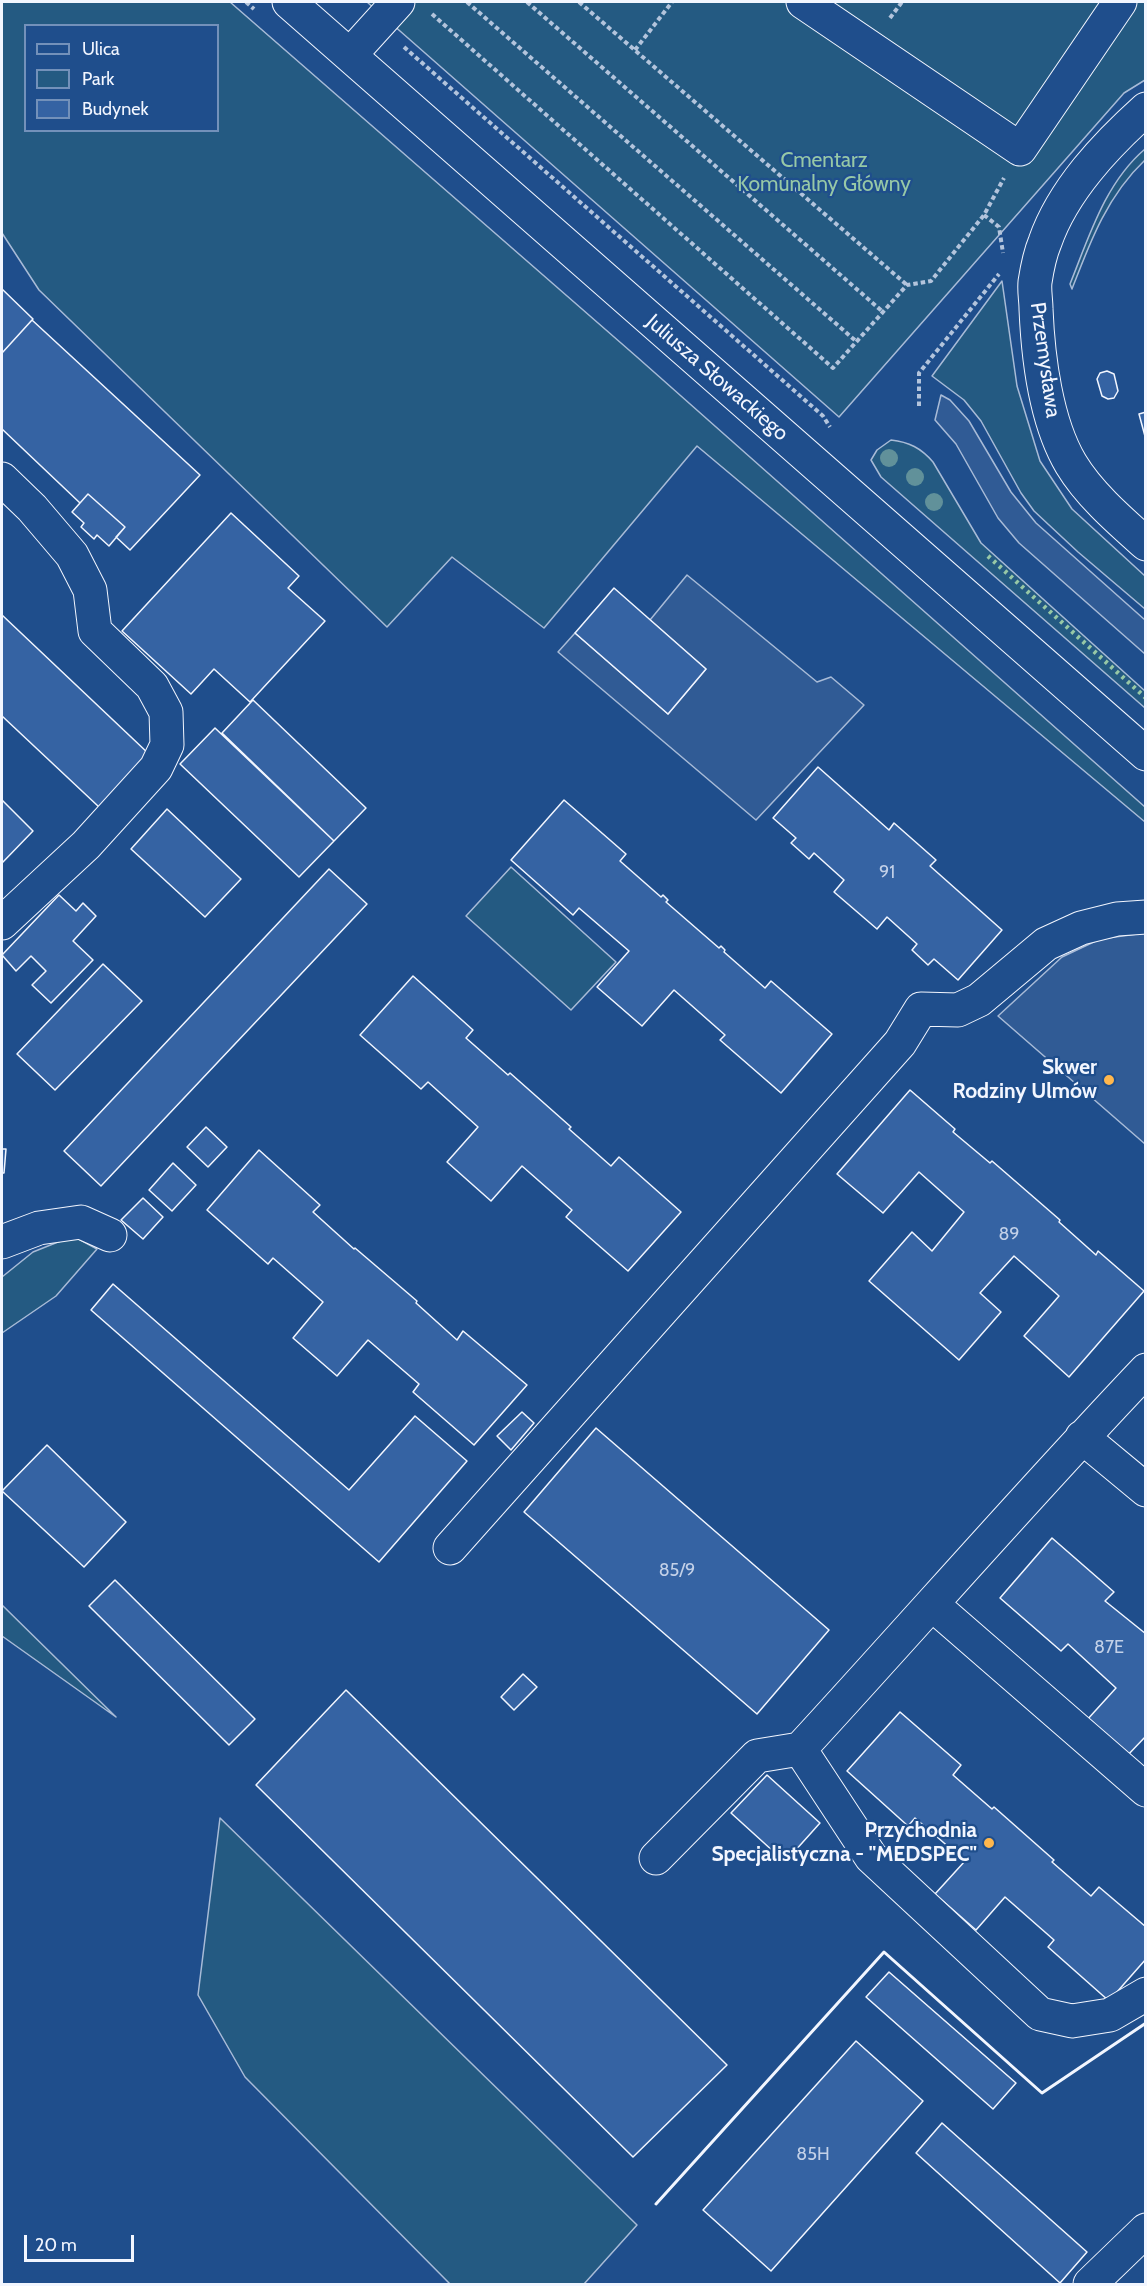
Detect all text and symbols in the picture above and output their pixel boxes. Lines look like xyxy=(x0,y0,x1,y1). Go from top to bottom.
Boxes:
legend xyxy=(24,24,219,132)
text: Ulica xyxy=(82,38,120,60)
text: Park xyxy=(82,68,114,90)
text: Budynek xyxy=(82,98,149,120)
park label: Cmentarz Komunalny Główny xyxy=(737,148,911,198)
street label: Przemysława xyxy=(1024,301,1066,419)
street label: Juliusza Słowackiego xyxy=(641,309,793,447)
house number: 91 xyxy=(879,862,895,884)
place label: Skwer Rodziny Ulmów xyxy=(952,1055,1097,1105)
marker: Skwer Rodziny Ulmów xyxy=(1102,1073,1116,1087)
house number: 89 xyxy=(998,1224,1020,1246)
house number: 85/9 xyxy=(659,1560,695,1582)
house number: 87E xyxy=(1094,1637,1124,1659)
place label: Przychodnia Specjalistyczna - "MEDSPEC" xyxy=(711,1818,977,1868)
marker: Przychodnia Specjalistyczna - "MEDSPEC" xyxy=(982,1836,996,1850)
house number: 85H xyxy=(796,2144,830,2166)
scale bar xyxy=(27,2223,136,2261)
text: 20 m xyxy=(35,2234,77,2256)

